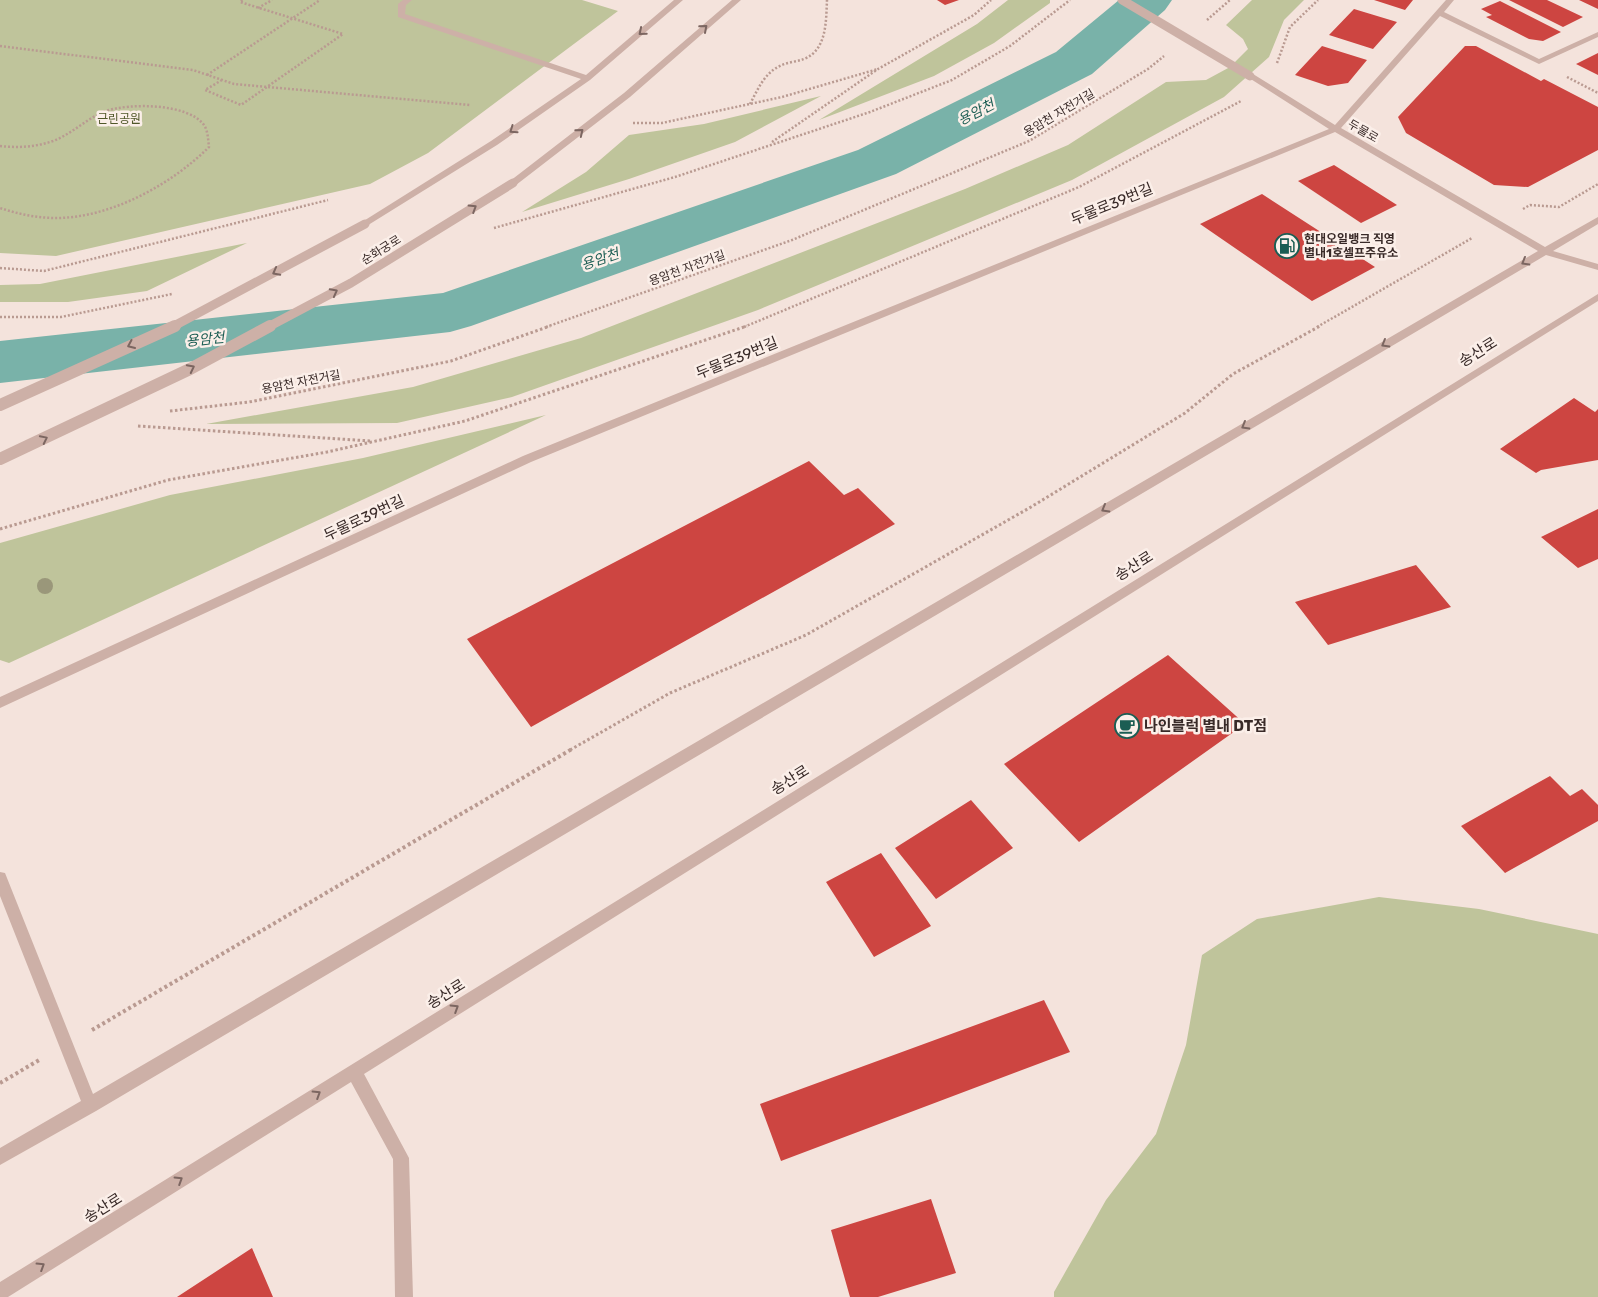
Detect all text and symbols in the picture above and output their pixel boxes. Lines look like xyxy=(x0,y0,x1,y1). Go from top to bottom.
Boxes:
one-way arrow xyxy=(698,25,707,34)
one-way arrow xyxy=(639,26,648,34)
street label: 용암천 자전거길 xyxy=(1021,86,1097,140)
water label: 용암천 xyxy=(955,96,998,129)
park label: 근린공원 xyxy=(97,112,141,126)
street label: 두물로 xyxy=(1345,117,1381,145)
one-way arrow xyxy=(509,124,519,133)
one-way arrow xyxy=(574,129,583,138)
street label: 두물로39번길 xyxy=(1068,179,1156,229)
one-way arrow xyxy=(468,204,477,214)
street label: 순화궁로 xyxy=(359,232,403,268)
place label: 현대오일뱅크 직영 별내1호셀프주유소 xyxy=(1304,232,1398,260)
fuel station icon: 현대오일뱅크 직영 별내1호셀프주유소 xyxy=(1274,233,1300,259)
water label: 용암천 xyxy=(579,245,622,274)
street label: 용암천 자전거길 xyxy=(647,248,727,288)
one-way arrow xyxy=(1522,255,1531,265)
one-way arrow xyxy=(272,265,281,275)
one-way arrow xyxy=(329,288,338,298)
water label: 용암천 xyxy=(185,329,226,350)
street label: 두물로39번길 xyxy=(693,333,781,383)
street label: 송산로 xyxy=(1456,333,1500,371)
one-way arrow xyxy=(1382,338,1391,348)
one-way arrow xyxy=(127,339,136,350)
one-way arrow xyxy=(185,364,194,374)
street label: 용암천 자전거길 xyxy=(260,367,342,397)
one-way arrow xyxy=(1242,420,1251,430)
one-way arrow xyxy=(39,435,48,445)
street label: 두물로39번길 xyxy=(321,491,407,545)
one-way arrow xyxy=(1102,502,1111,512)
street label: 송산로 xyxy=(1112,547,1156,585)
cafe icon: 나인블럭 별내 DT점 xyxy=(1114,713,1140,739)
place label: 나인블럭 별내 DT점 xyxy=(1144,717,1267,735)
street label: 송산로 xyxy=(768,761,812,799)
street label: 송산로 xyxy=(424,975,468,1013)
one-way arrow xyxy=(449,1004,458,1014)
one-way arrow xyxy=(312,1090,321,1100)
one-way arrow xyxy=(174,1176,183,1186)
street label: 송산로 xyxy=(81,1189,125,1227)
one-way arrow xyxy=(36,1262,45,1272)

